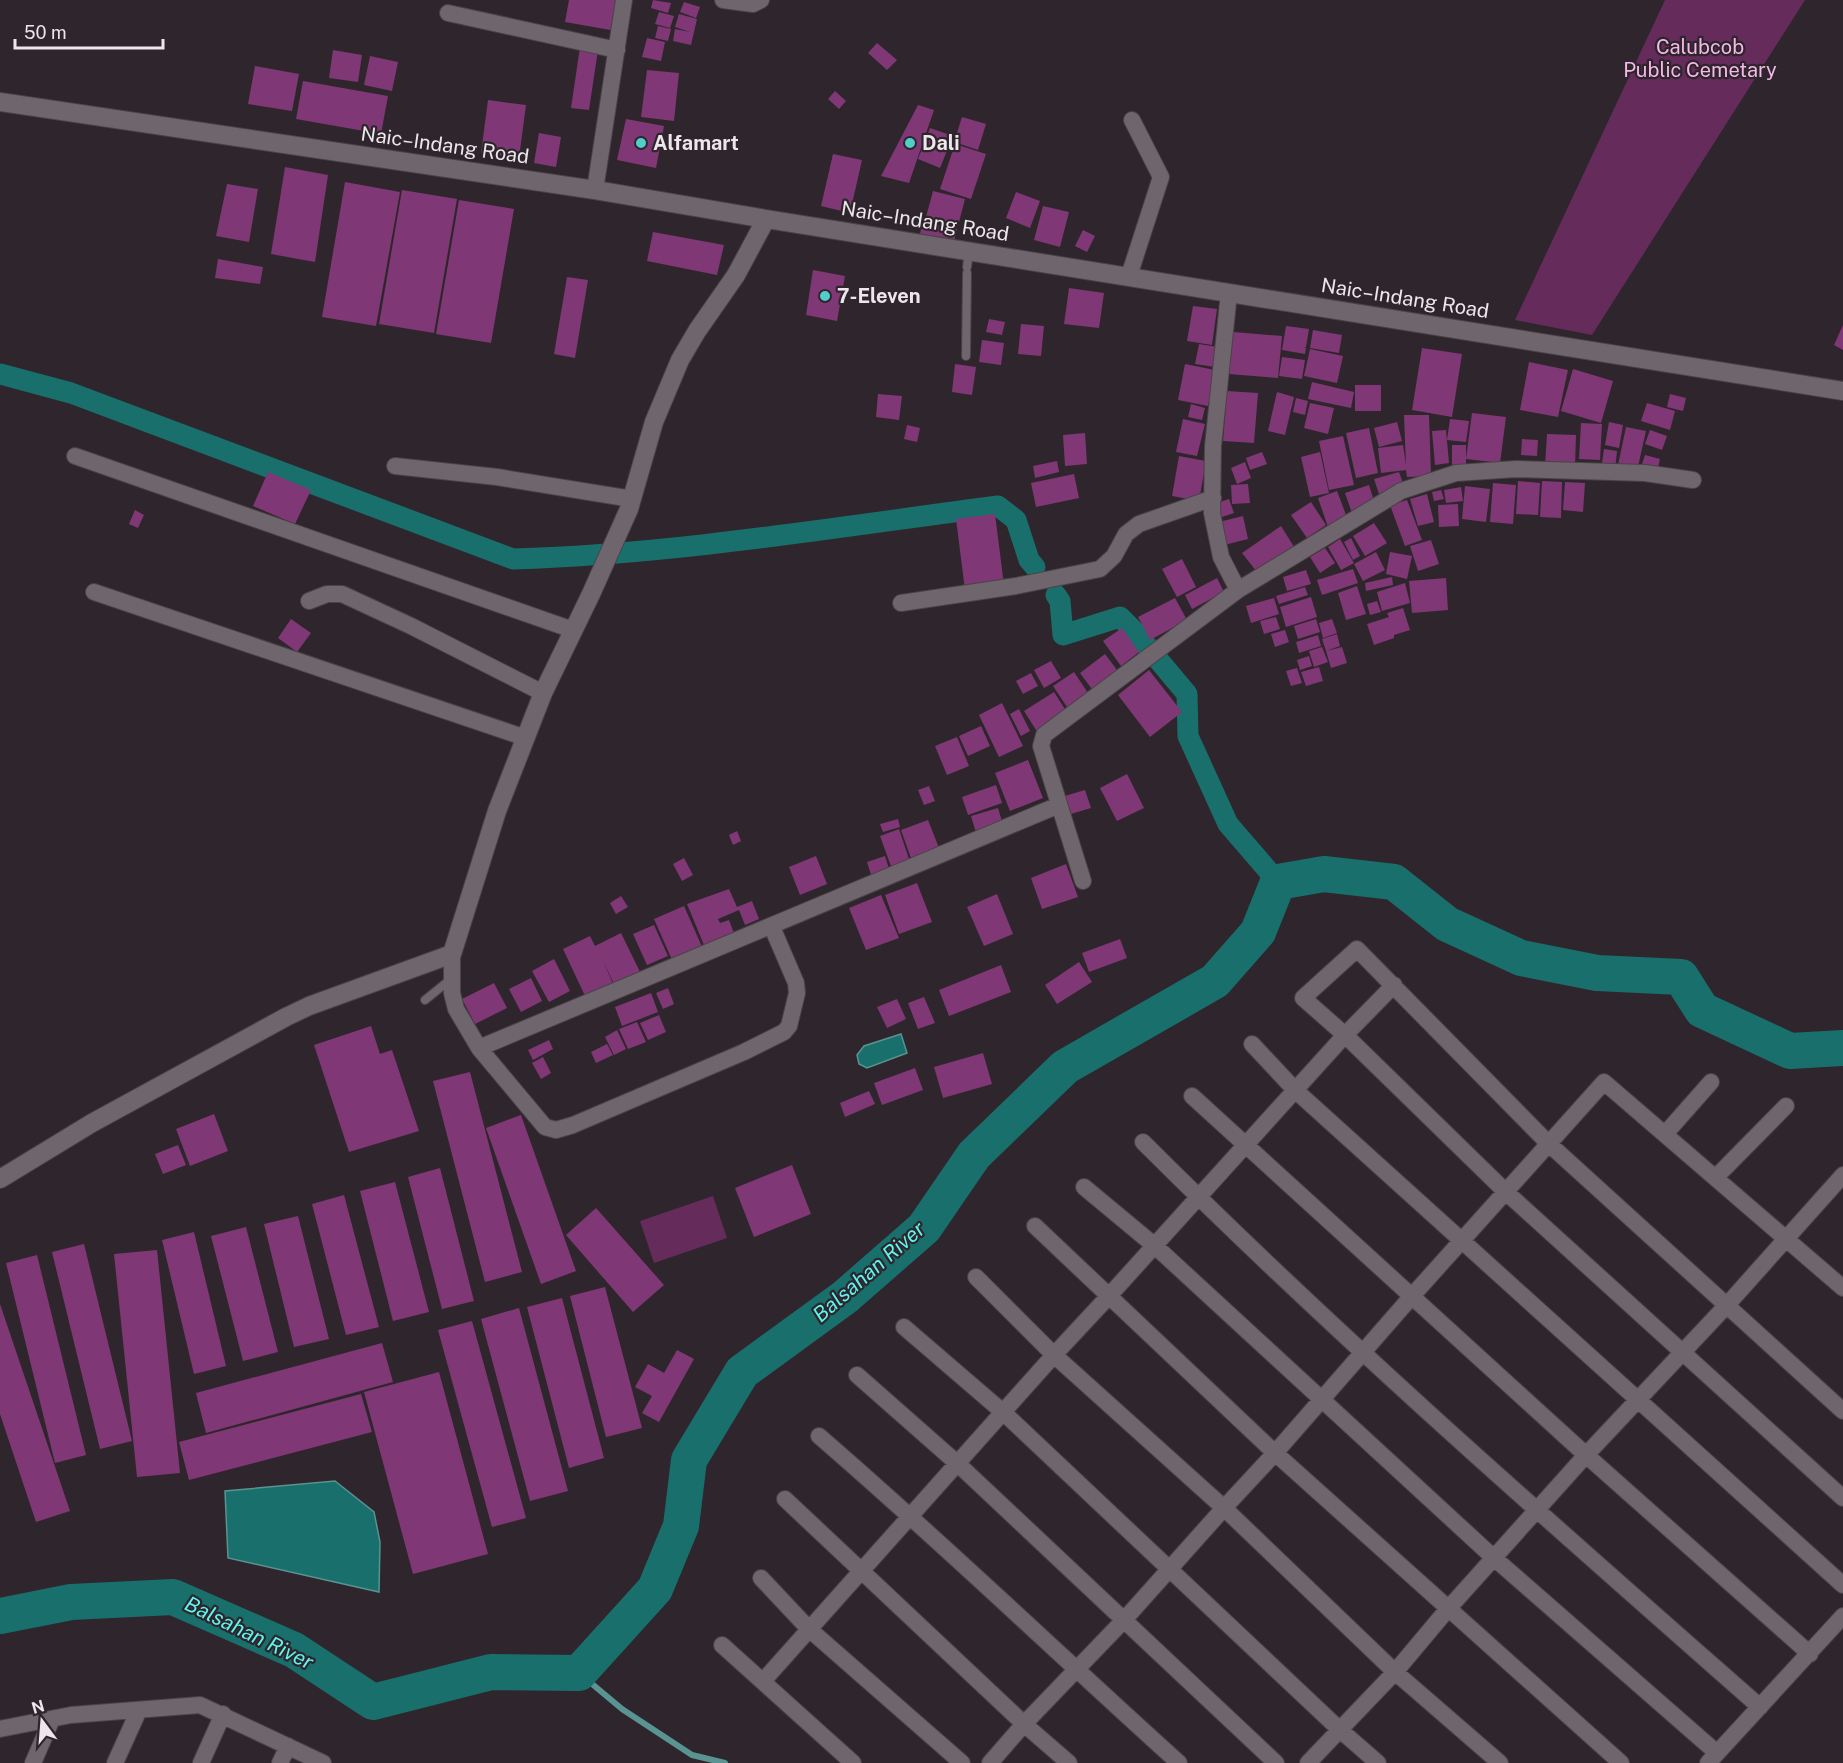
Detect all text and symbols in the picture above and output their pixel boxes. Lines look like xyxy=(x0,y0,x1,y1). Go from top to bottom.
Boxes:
scale bar xyxy=(15,12,164,50)
text: 50 m xyxy=(24,22,67,43)
park label: Calubcob Public Cemetary xyxy=(1623,35,1777,82)
street label: Naic–Indang Road xyxy=(359,121,531,169)
place label: Alfamart xyxy=(653,131,739,155)
place label: Dali xyxy=(922,131,960,155)
marker: Alfamart xyxy=(634,136,648,150)
marker: Dali xyxy=(903,136,917,150)
street label: Naic–Indang Road xyxy=(839,196,1011,246)
street label: Naic–Indang Road xyxy=(1319,273,1491,323)
place label: 7-Eleven xyxy=(837,284,921,308)
marker: 7-Eleven xyxy=(818,289,832,303)
water label: Balsahan River xyxy=(808,1216,930,1327)
water label: Balsahan River xyxy=(181,1591,319,1675)
north arrow xyxy=(12,1691,72,1751)
text: N xyxy=(29,1696,47,1718)

